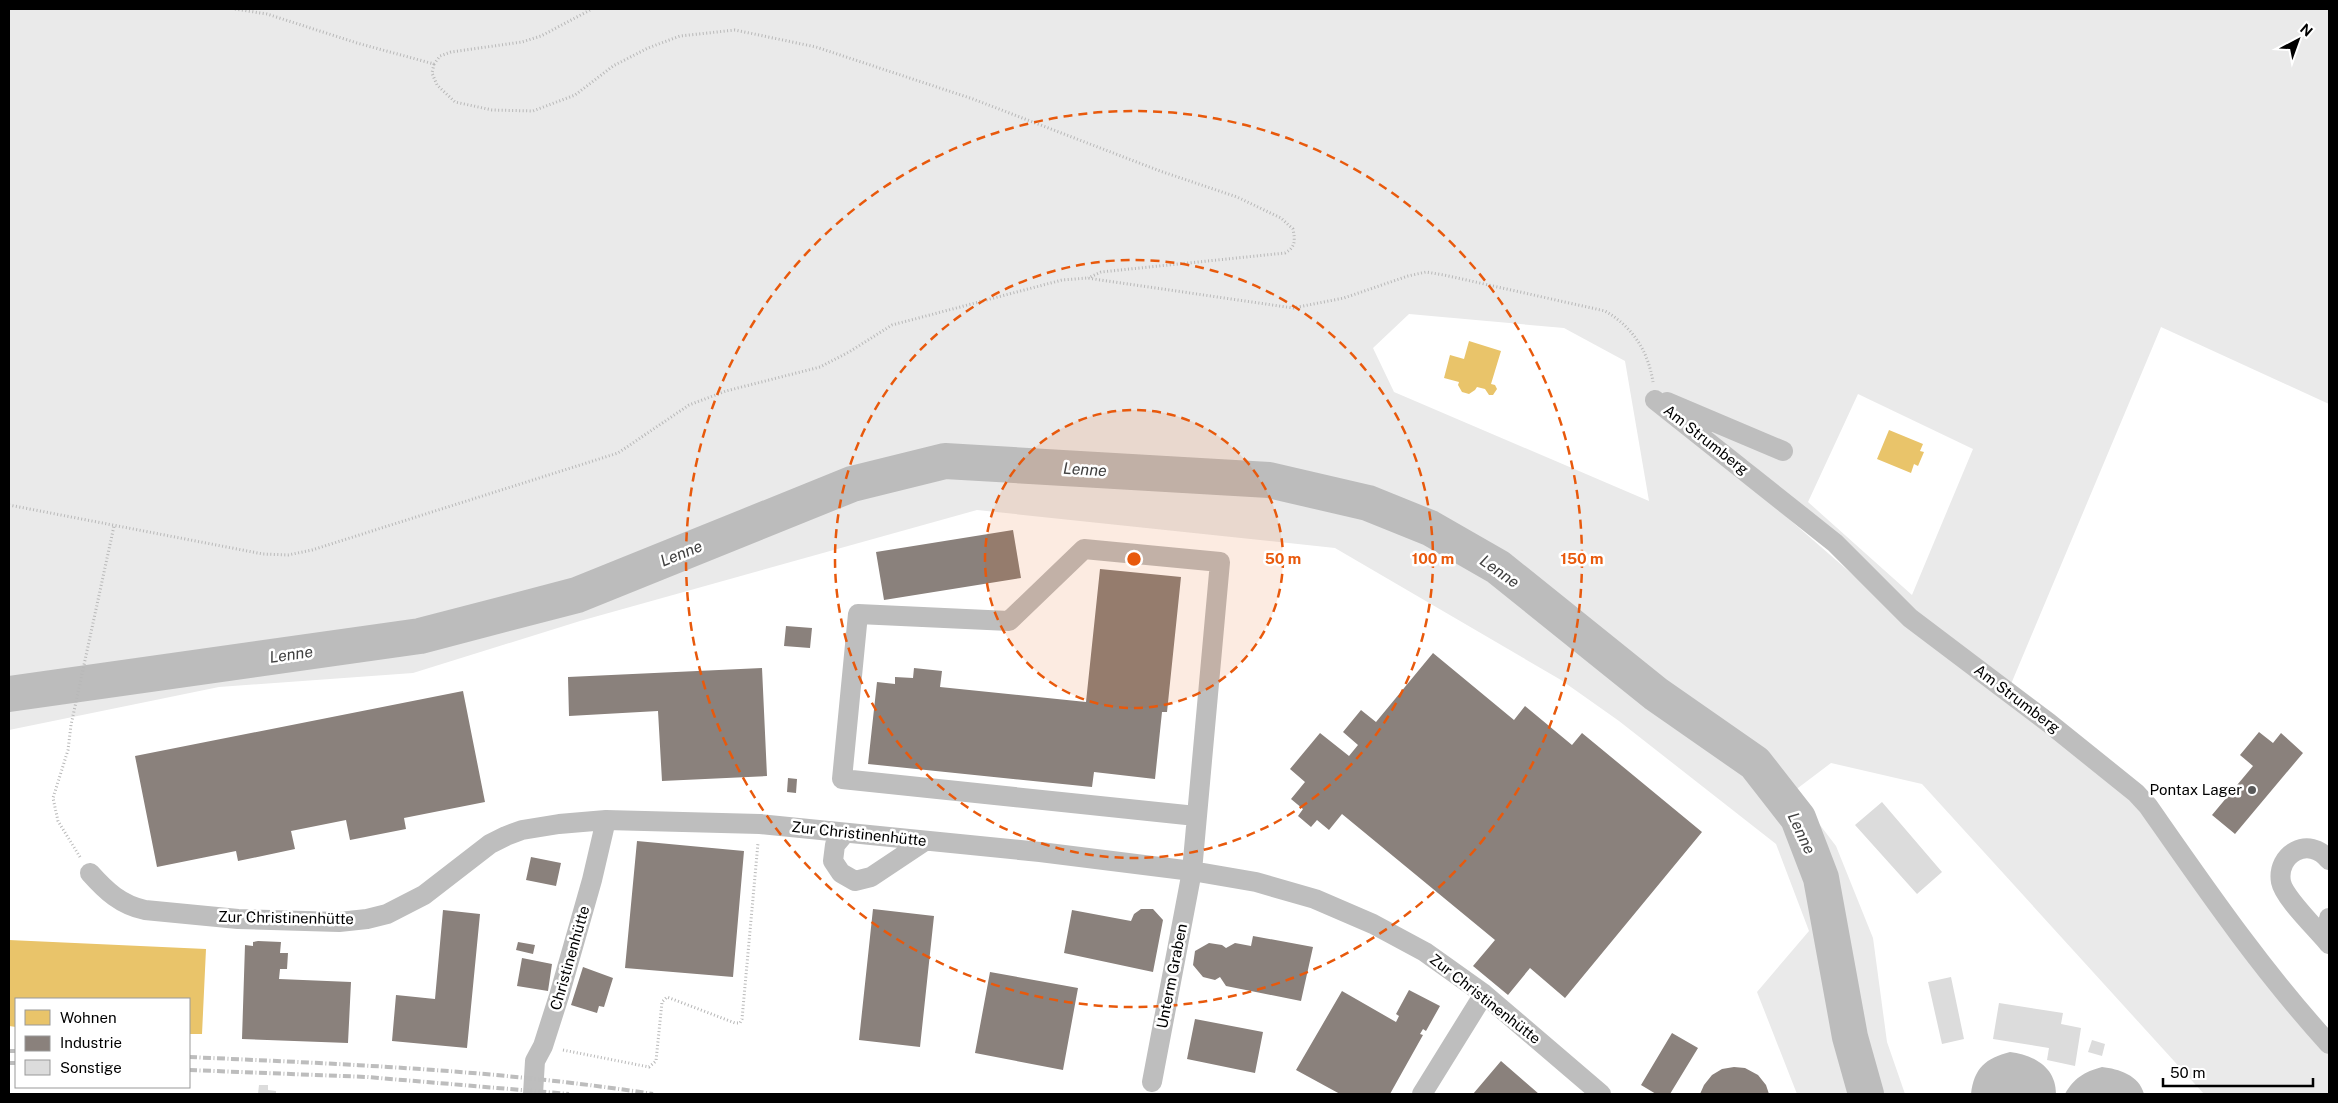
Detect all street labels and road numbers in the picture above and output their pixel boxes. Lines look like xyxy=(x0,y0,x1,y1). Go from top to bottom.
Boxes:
street label: Am Strumberg xyxy=(1661,401,1752,478)
street label: Am Strumberg xyxy=(1971,661,2064,736)
street label: Zur Christinenhütte xyxy=(791,818,927,849)
street label: Christinenhütte xyxy=(546,904,593,1012)
street label: Zur Christinenhütte xyxy=(218,908,354,927)
street label: Unterm Graben xyxy=(1153,922,1190,1030)
street label: Zur Christinenhütte xyxy=(1427,950,1544,1047)

